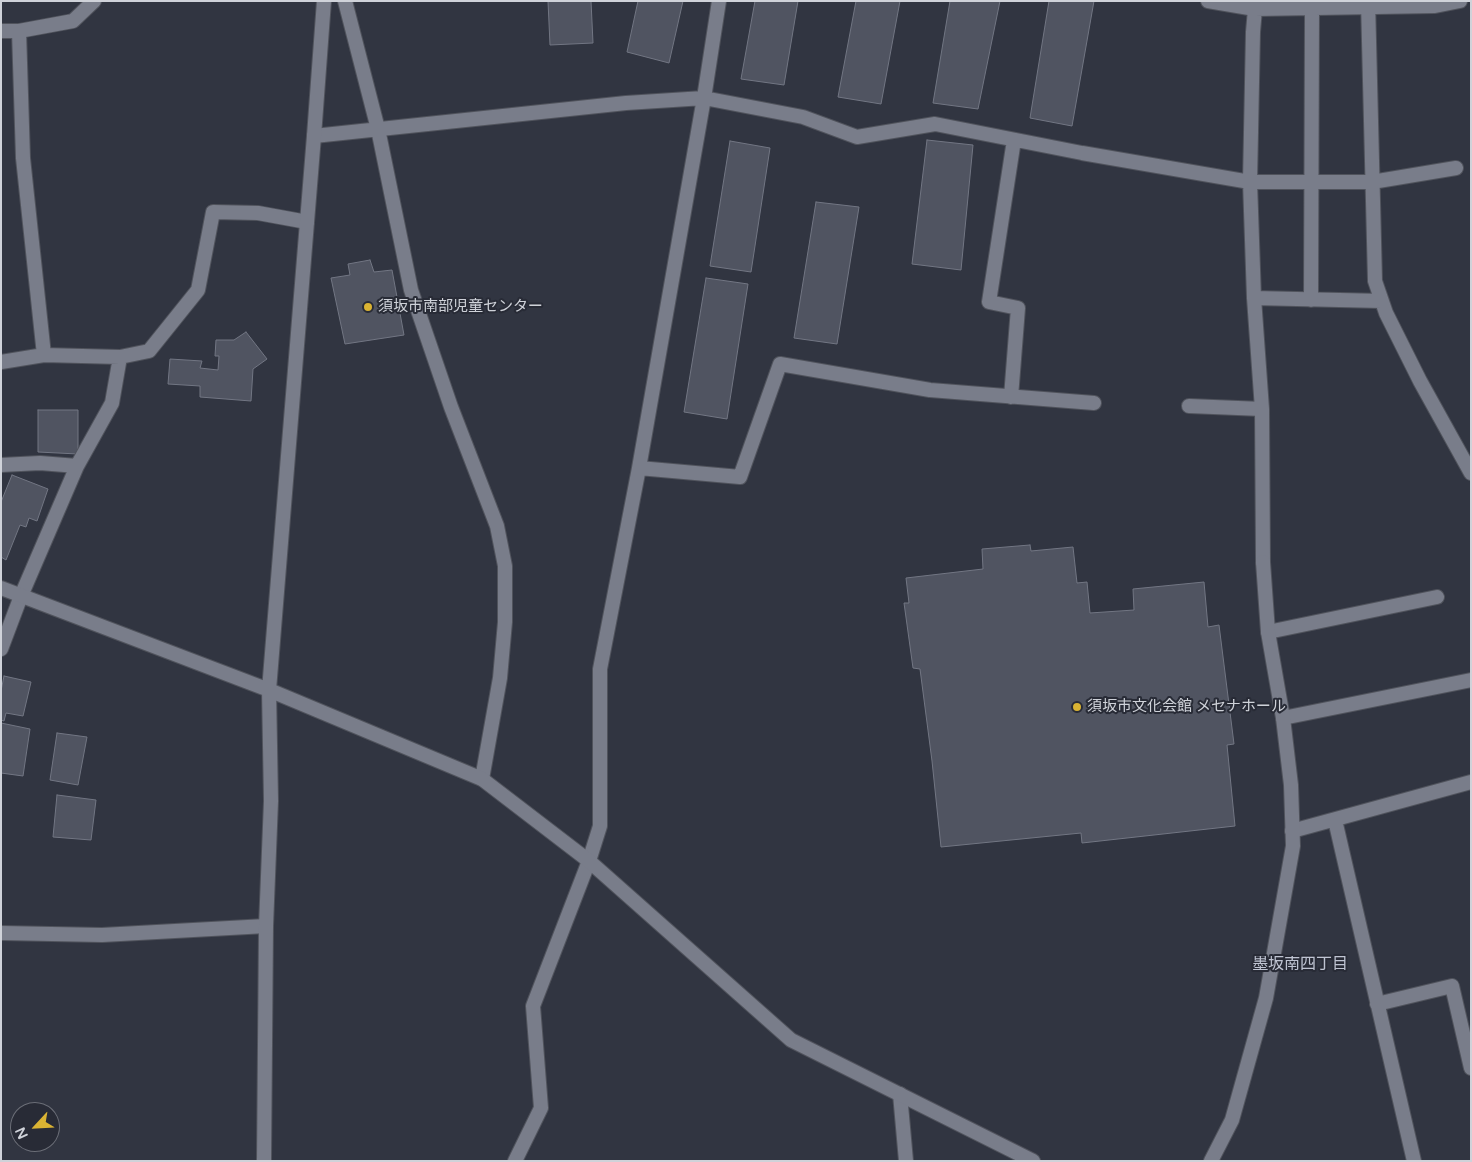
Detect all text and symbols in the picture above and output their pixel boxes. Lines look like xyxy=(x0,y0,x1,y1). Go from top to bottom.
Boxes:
place label: 須坂市南部児童センター xyxy=(378,298,543,316)
marker: 須坂市南部児童センター xyxy=(362,301,374,313)
place label: 須坂市文化会館 メセナホール xyxy=(1087,698,1286,716)
marker: 須坂市文化会館 メセナホール xyxy=(1071,701,1083,713)
district label: 墨坂南四丁目 xyxy=(1252,955,1348,975)
north arrow xyxy=(10,1102,60,1152)
text: N xyxy=(12,1124,32,1142)

